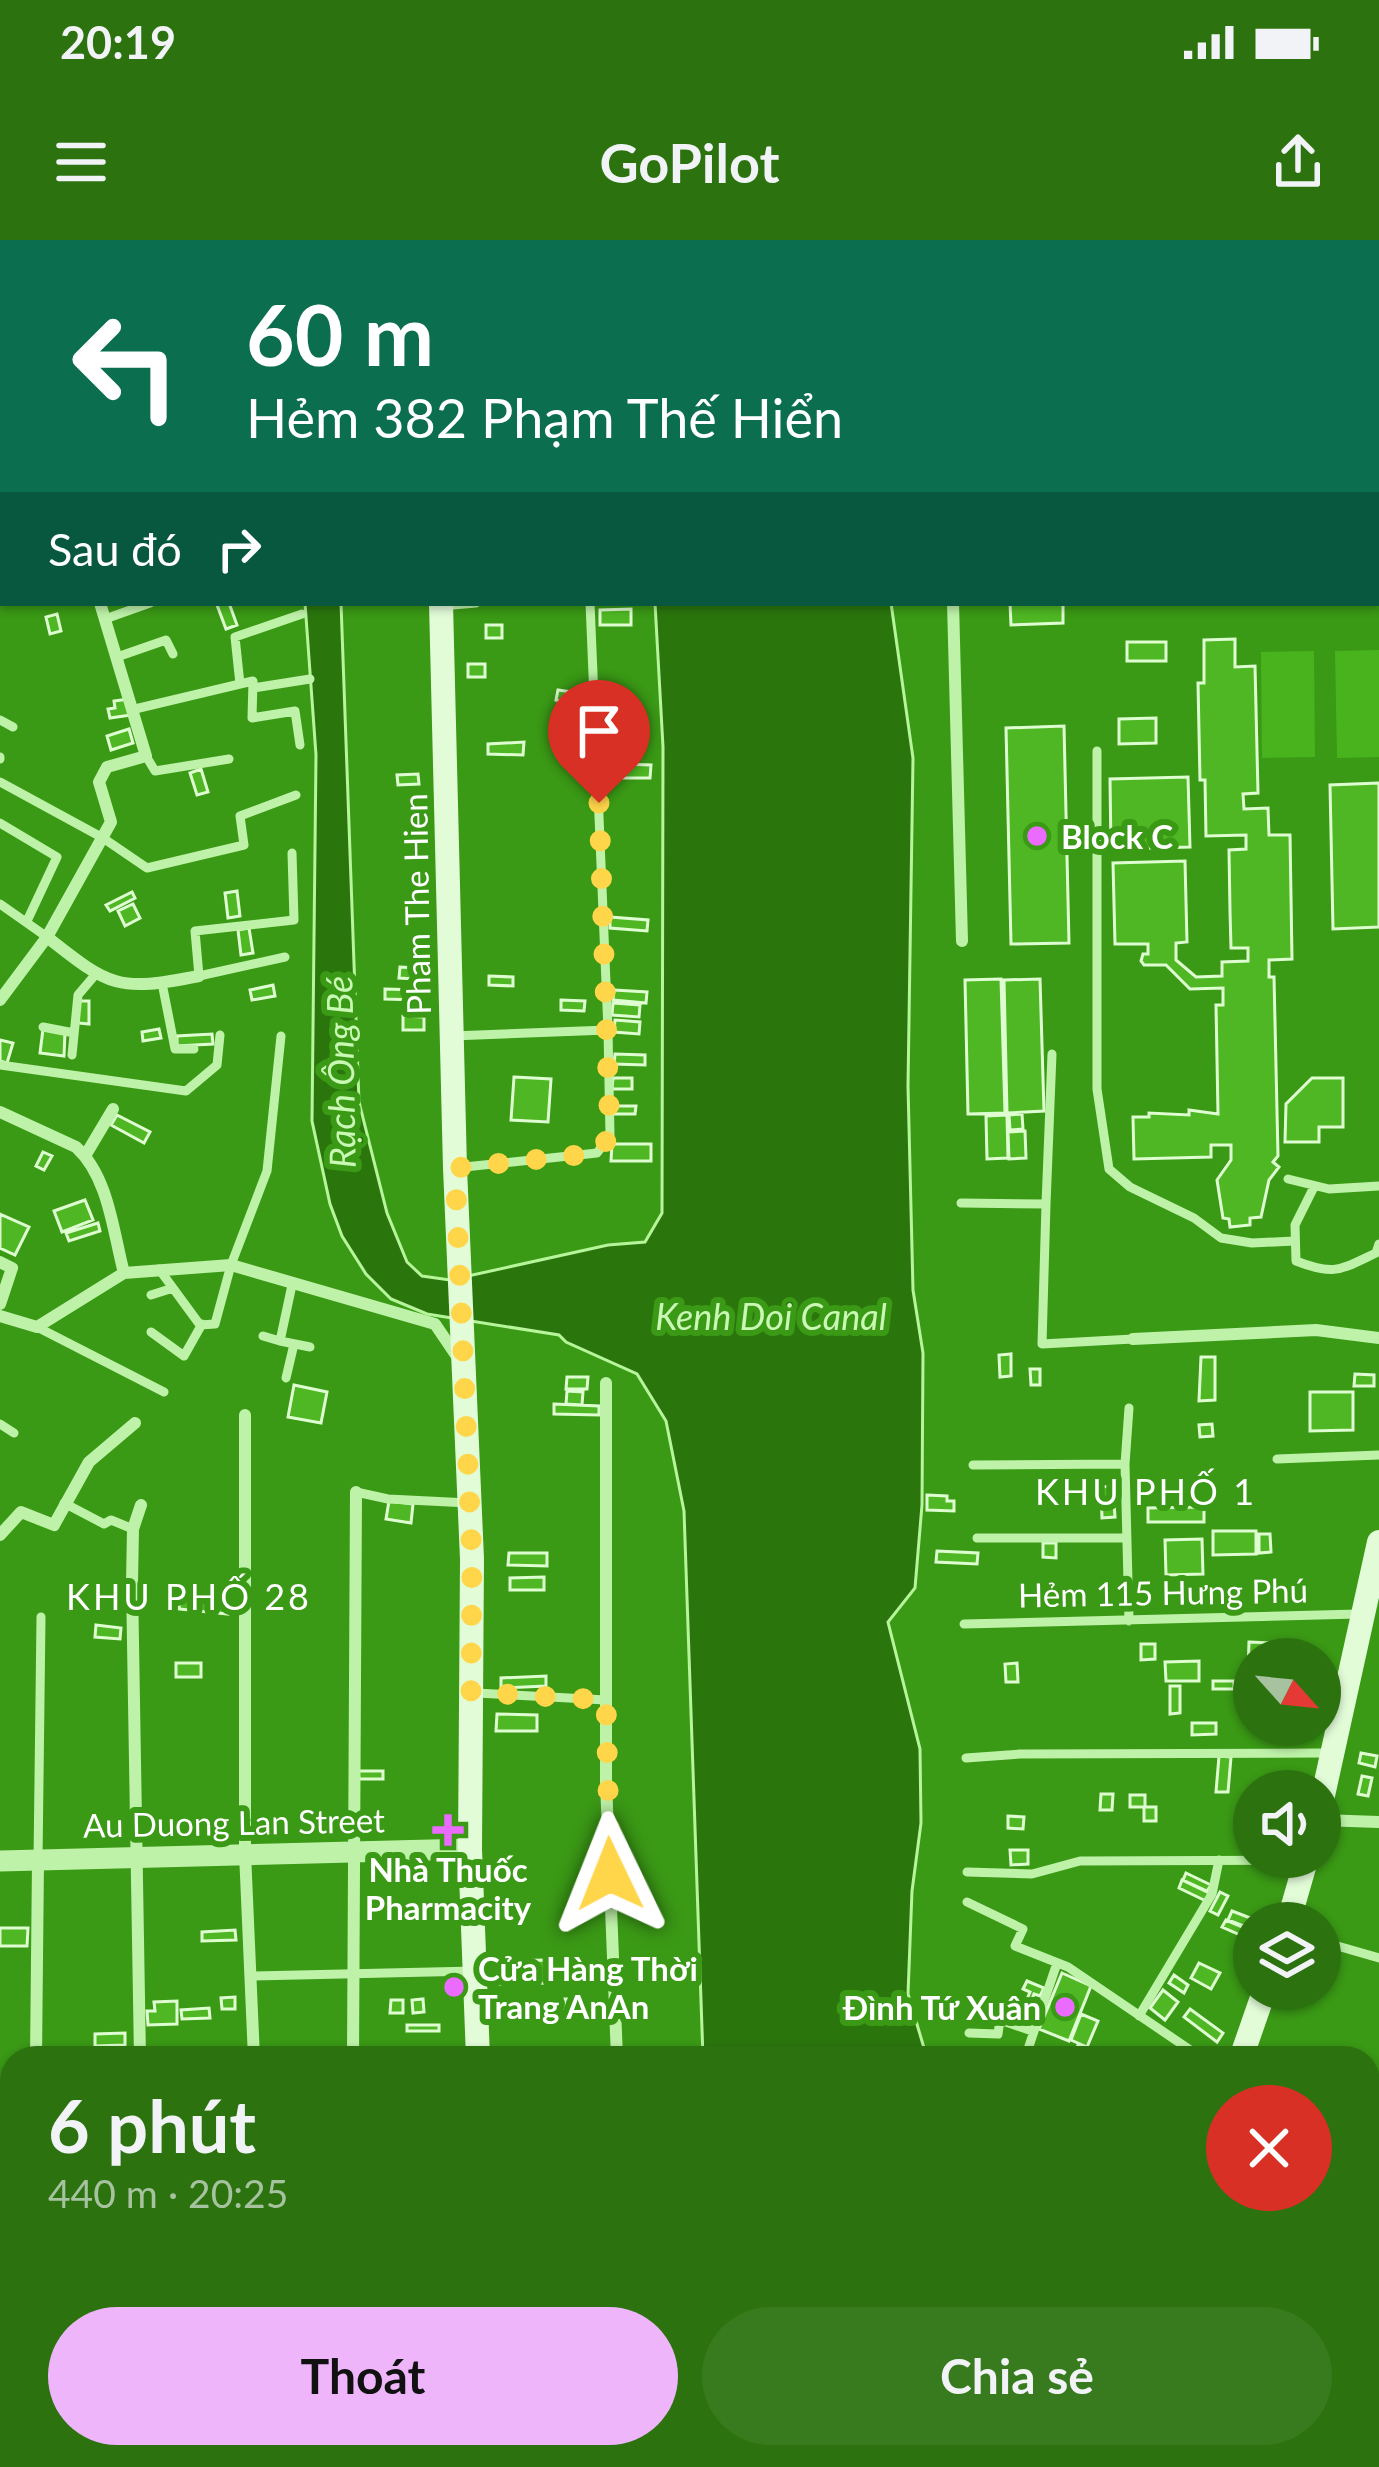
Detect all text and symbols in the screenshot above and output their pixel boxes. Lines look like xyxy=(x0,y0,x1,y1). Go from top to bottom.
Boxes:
text: 20:19 xyxy=(60,15,176,69)
icon: menu xyxy=(48,129,114,195)
icon: share xyxy=(1265,129,1331,195)
text: GoPilot xyxy=(599,130,780,195)
text: 60 m xyxy=(246,283,434,384)
icon: left xyxy=(48,288,204,444)
text: Hẻm 382 Phạm Thế Hiển xyxy=(246,385,843,450)
icon: right xyxy=(206,516,272,582)
text: Sau đó xyxy=(48,522,182,576)
pin xyxy=(548,680,650,803)
icon: arrive xyxy=(566,698,632,764)
street label: Pham The Hien xyxy=(394,793,438,1015)
place label: Block C xyxy=(1061,816,1173,856)
marker: Block C xyxy=(1024,823,1050,849)
water label: Rạch Ông Bé xyxy=(316,975,364,1169)
water label: Kenh Doi Canal xyxy=(655,1294,887,1338)
district label: KHU PHỐ 1 xyxy=(1035,1468,1257,1513)
street label: Hẻm 115 Hưng Phú xyxy=(1018,1569,1308,1615)
district label: KHU PHỐ 28 xyxy=(66,1573,312,1618)
north arrow xyxy=(1233,1638,1341,1746)
map controls xyxy=(1233,1638,1341,2010)
button: sound xyxy=(1233,1770,1341,1878)
street label: Au Duong Lan Street xyxy=(83,1799,385,1845)
position arrow xyxy=(547,1811,673,1937)
marker: Nhà Thuốc Pharmacity xyxy=(435,1817,461,1843)
place label: Nhà Thuốc Pharmacity xyxy=(365,1849,532,1927)
button: layers xyxy=(1233,1902,1341,2010)
place label: Cửa Hàng Thời Trang AnAn xyxy=(478,1948,698,2026)
marker: Cửa Hàng Thời Trang AnAn xyxy=(441,1974,467,2000)
place label: Đình Tứ Xuân xyxy=(842,1987,1041,2027)
marker: Đình Tứ Xuân xyxy=(1052,1994,1078,2020)
text: 6 phút xyxy=(48,2082,256,2168)
button: close xyxy=(1206,2085,1332,2211)
text: 440 m · 20:25 xyxy=(48,2170,288,2216)
button: Thoát xyxy=(48,2307,678,2445)
button: Chia sẻ xyxy=(702,2307,1332,2445)

